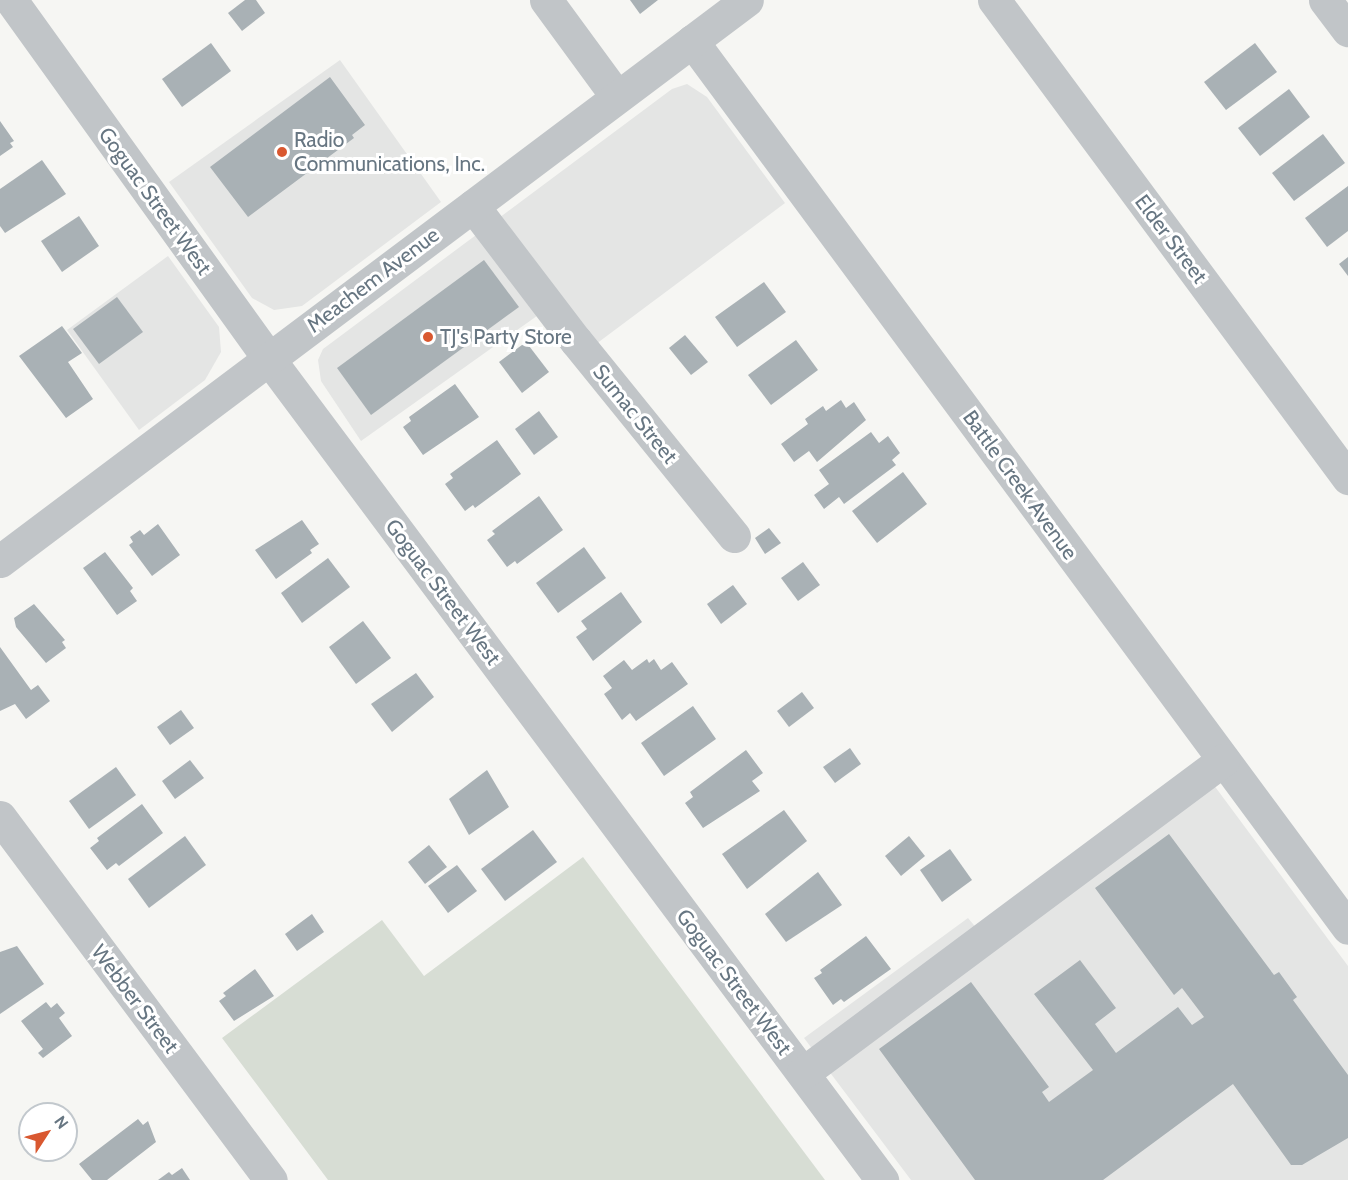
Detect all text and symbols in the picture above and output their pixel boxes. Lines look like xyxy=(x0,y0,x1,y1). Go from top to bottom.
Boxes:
street label: Goguac Street West xyxy=(93,123,217,279)
place label: Radio Communications, Inc. xyxy=(294,127,485,177)
marker: Radio Communications, Inc. xyxy=(275,145,289,159)
street label: Elder Street xyxy=(1130,190,1212,288)
street label: Meachem Avenue xyxy=(302,222,444,338)
place label: TJ's Party Store xyxy=(440,324,572,350)
marker: TJ's Party Store xyxy=(421,330,435,344)
street label: Sumac Street xyxy=(587,359,683,469)
street label: Battle Creek Avenue xyxy=(957,405,1083,565)
street label: Goguac Street West xyxy=(380,514,506,670)
street label: Goguac Street West xyxy=(671,904,797,1060)
street label: Webber Street xyxy=(86,940,184,1058)
north arrow xyxy=(18,1102,78,1162)
text: N xyxy=(50,1112,72,1132)

